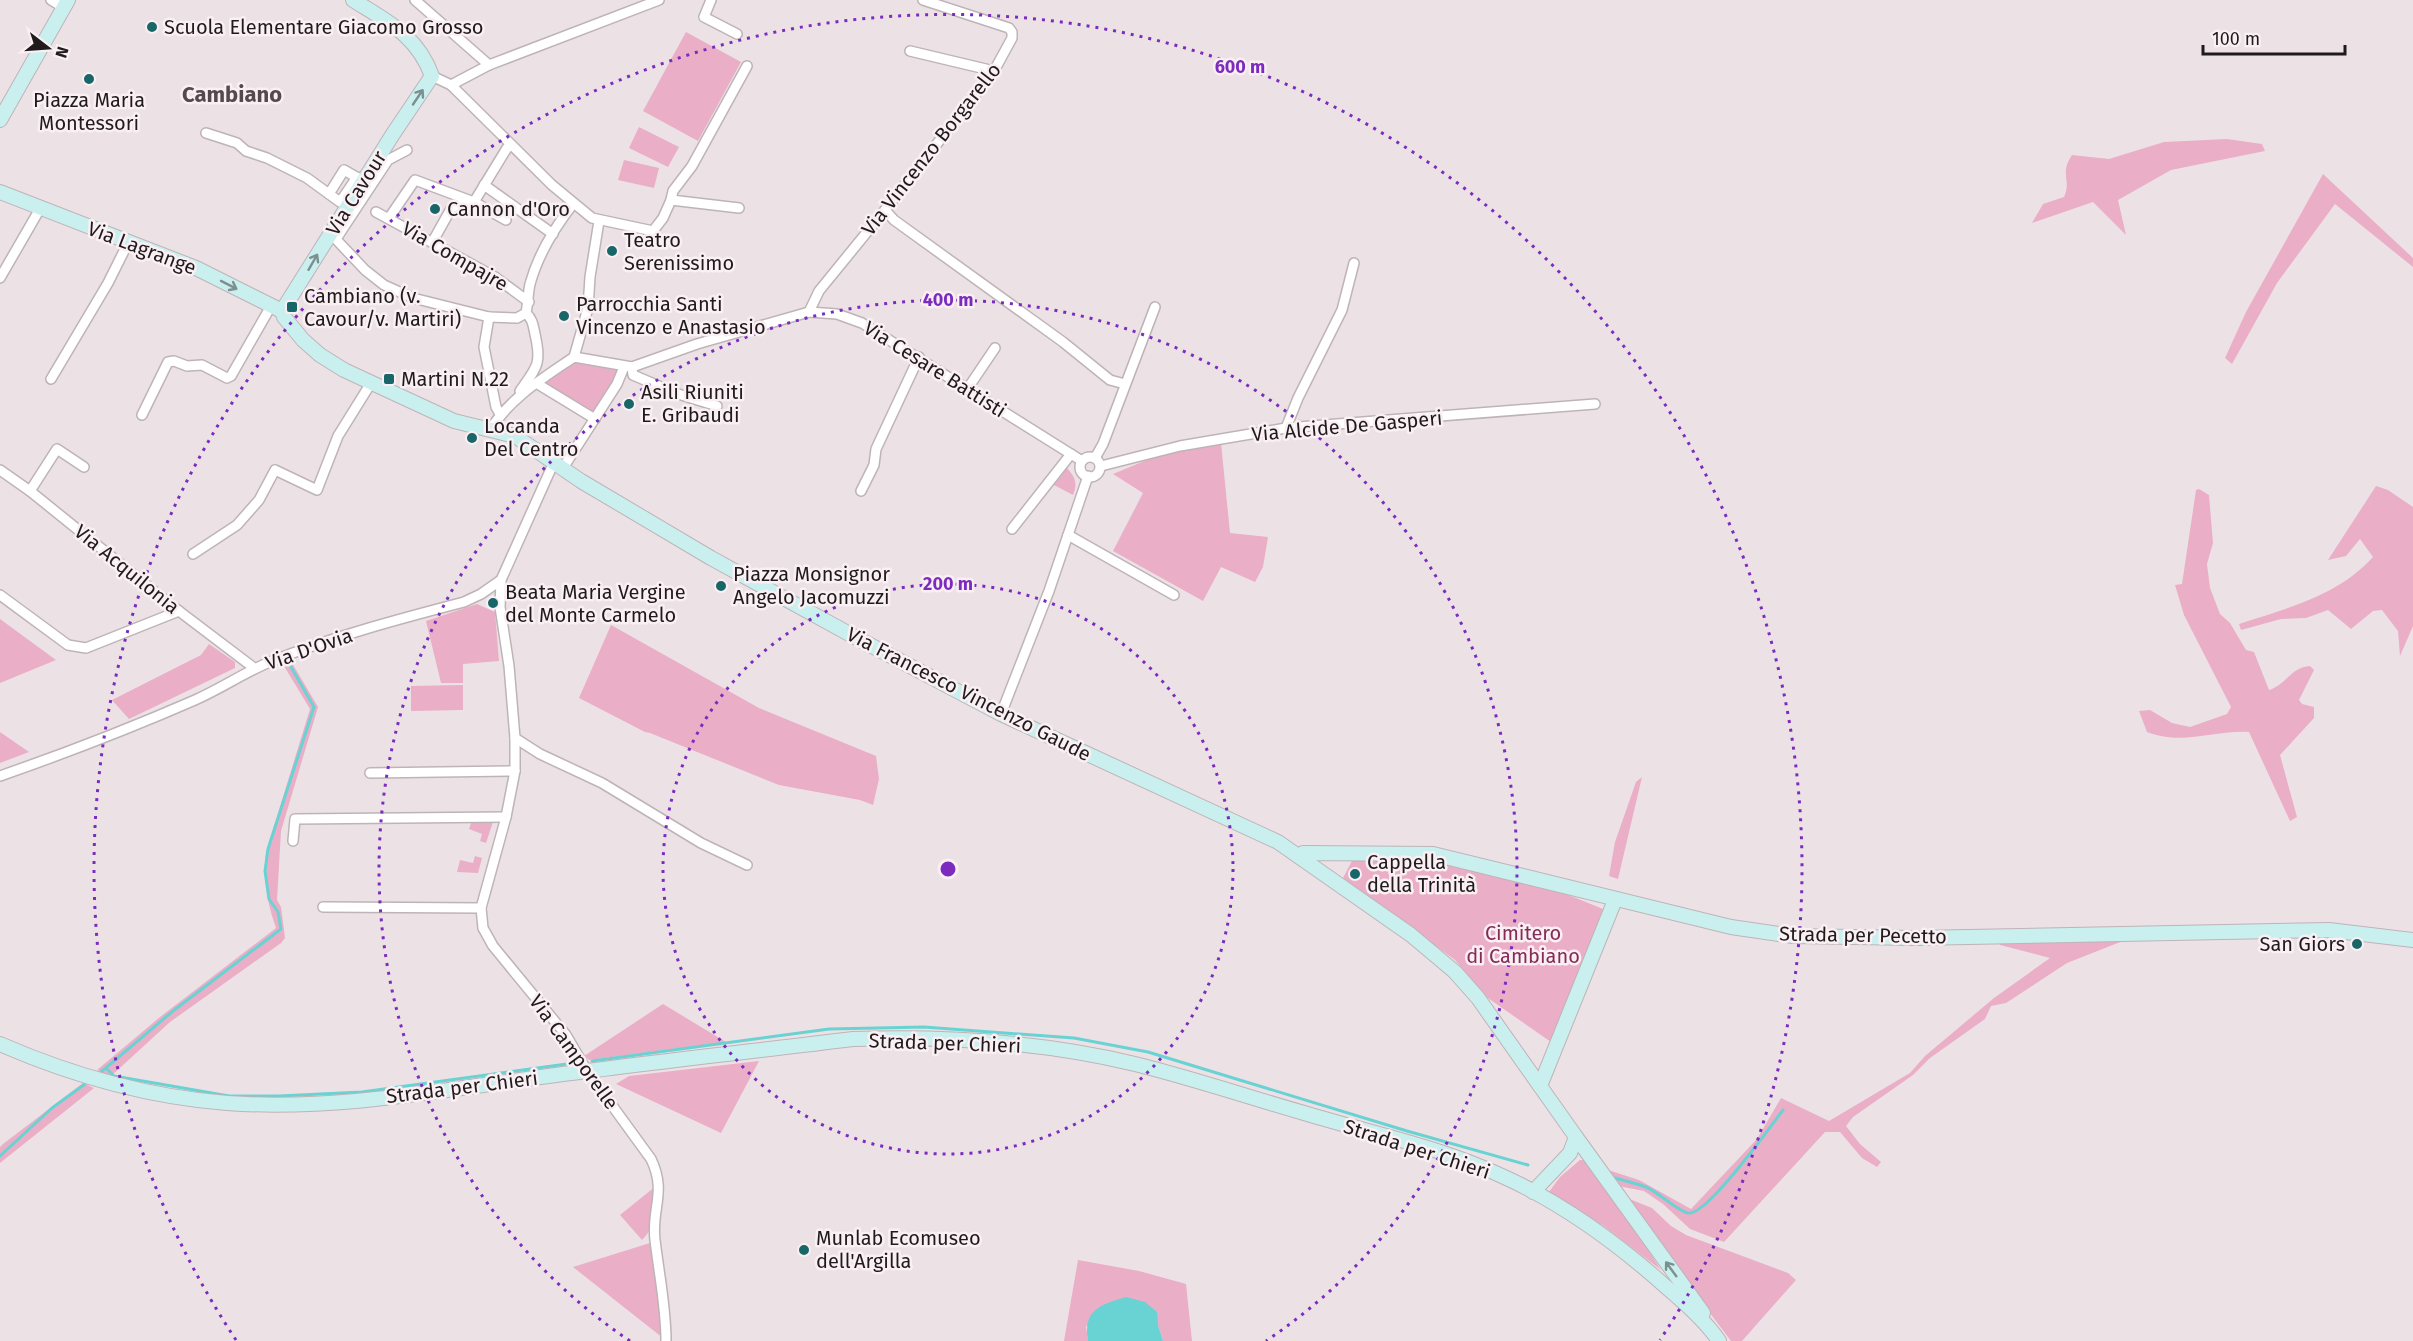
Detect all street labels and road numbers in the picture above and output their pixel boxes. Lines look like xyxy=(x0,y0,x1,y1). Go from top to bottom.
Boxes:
street label: Via Vincenzo Borgarello xyxy=(856,58,1006,240)
street label: Via Cavour xyxy=(321,146,392,240)
street label: Via Lagrange xyxy=(84,216,200,280)
street label: Via Compajre xyxy=(398,216,512,296)
street label: Via Cesare Battisti xyxy=(859,316,1011,422)
street label: Via Alcide De Gasperi xyxy=(1251,406,1443,446)
street label: Via Acquilonia xyxy=(70,519,184,619)
street label: Via Francesco Vincenzo Gaude xyxy=(843,622,1095,766)
street label: Via D'Ovia xyxy=(262,623,356,675)
street label: Strada per Pecetto xyxy=(1779,922,1947,948)
street label: Via Camporelle xyxy=(524,990,624,1114)
street label: Strada per Chieri xyxy=(868,1028,1022,1058)
street label: Strada per Chieri xyxy=(385,1066,539,1108)
street label: Strada per Chieri xyxy=(1341,1114,1493,1184)

